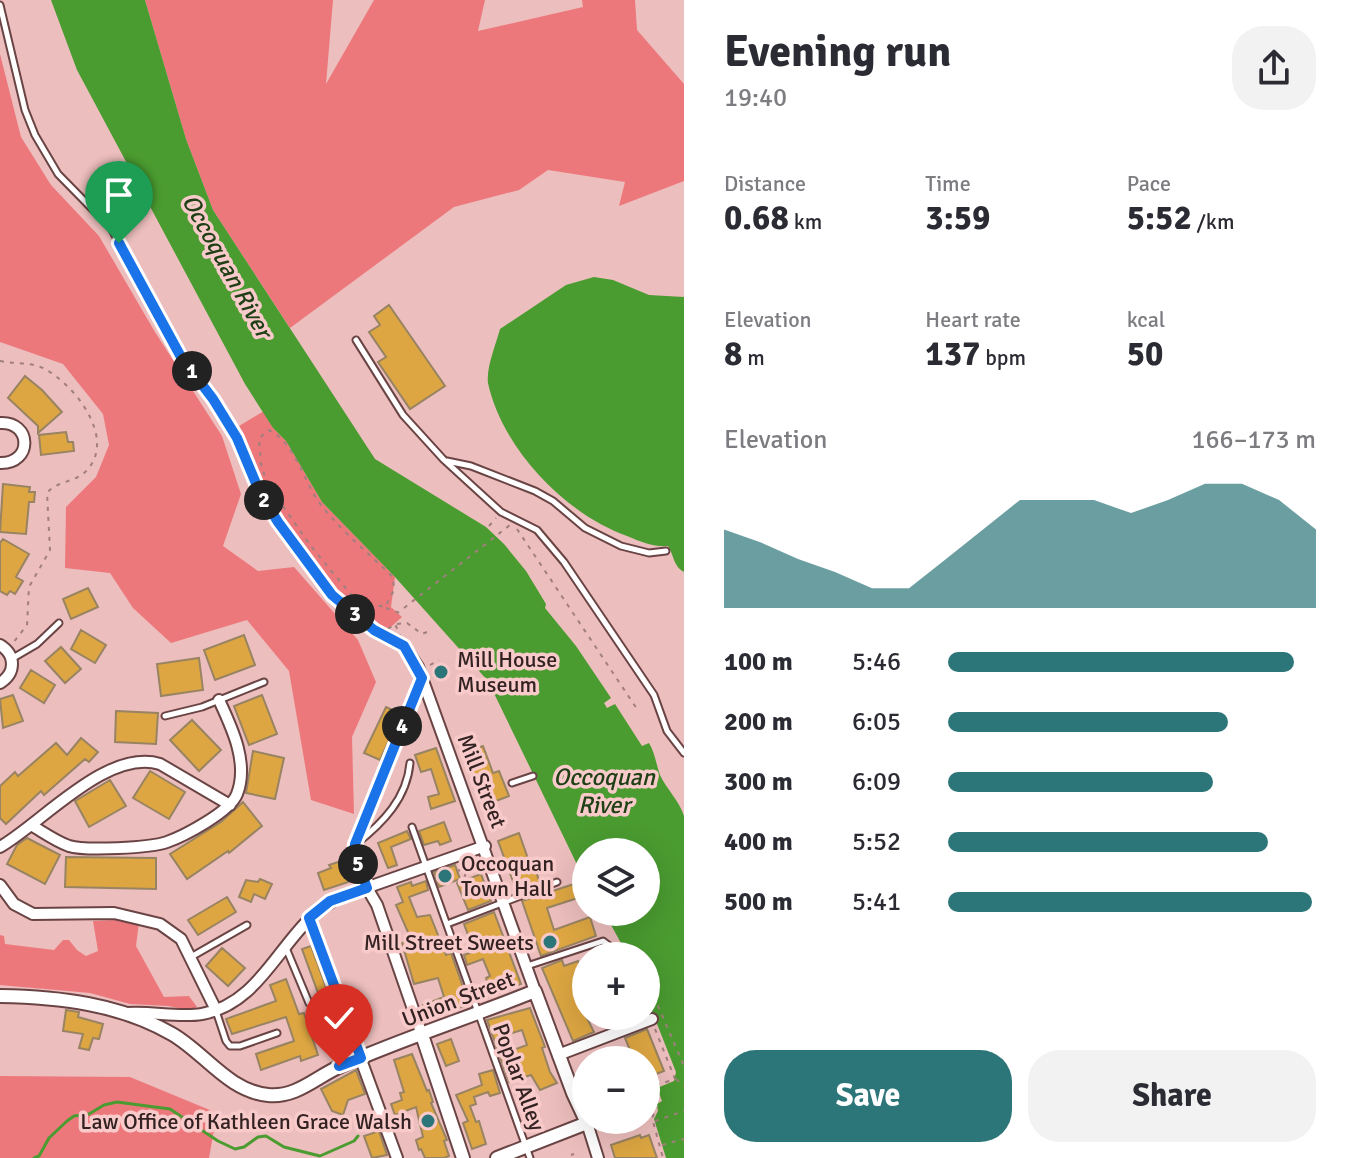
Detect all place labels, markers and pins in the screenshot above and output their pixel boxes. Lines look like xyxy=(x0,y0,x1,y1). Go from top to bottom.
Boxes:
pin xyxy=(85,161,153,243)
pin: 1 xyxy=(172,351,212,391)
pin: 2 xyxy=(244,480,284,520)
pin: 3 xyxy=(335,594,375,634)
place label: Mill House Museum xyxy=(457,646,557,698)
marker: Mill House Museum xyxy=(432,663,450,681)
pin: 4 xyxy=(382,706,422,746)
pin: 5 xyxy=(338,844,378,884)
place label: Occoquan Town Hall xyxy=(461,850,554,902)
marker: Occoquan Town Hall xyxy=(436,867,454,885)
place label: Mill Street Sweets xyxy=(364,929,534,956)
marker: Mill Street Sweets xyxy=(541,933,559,951)
pin xyxy=(305,984,373,1066)
place label: Law Office of Kathleen Grace Walsh xyxy=(80,1108,412,1135)
marker: Law Office of Kathleen Grace Walsh xyxy=(419,1112,437,1130)

